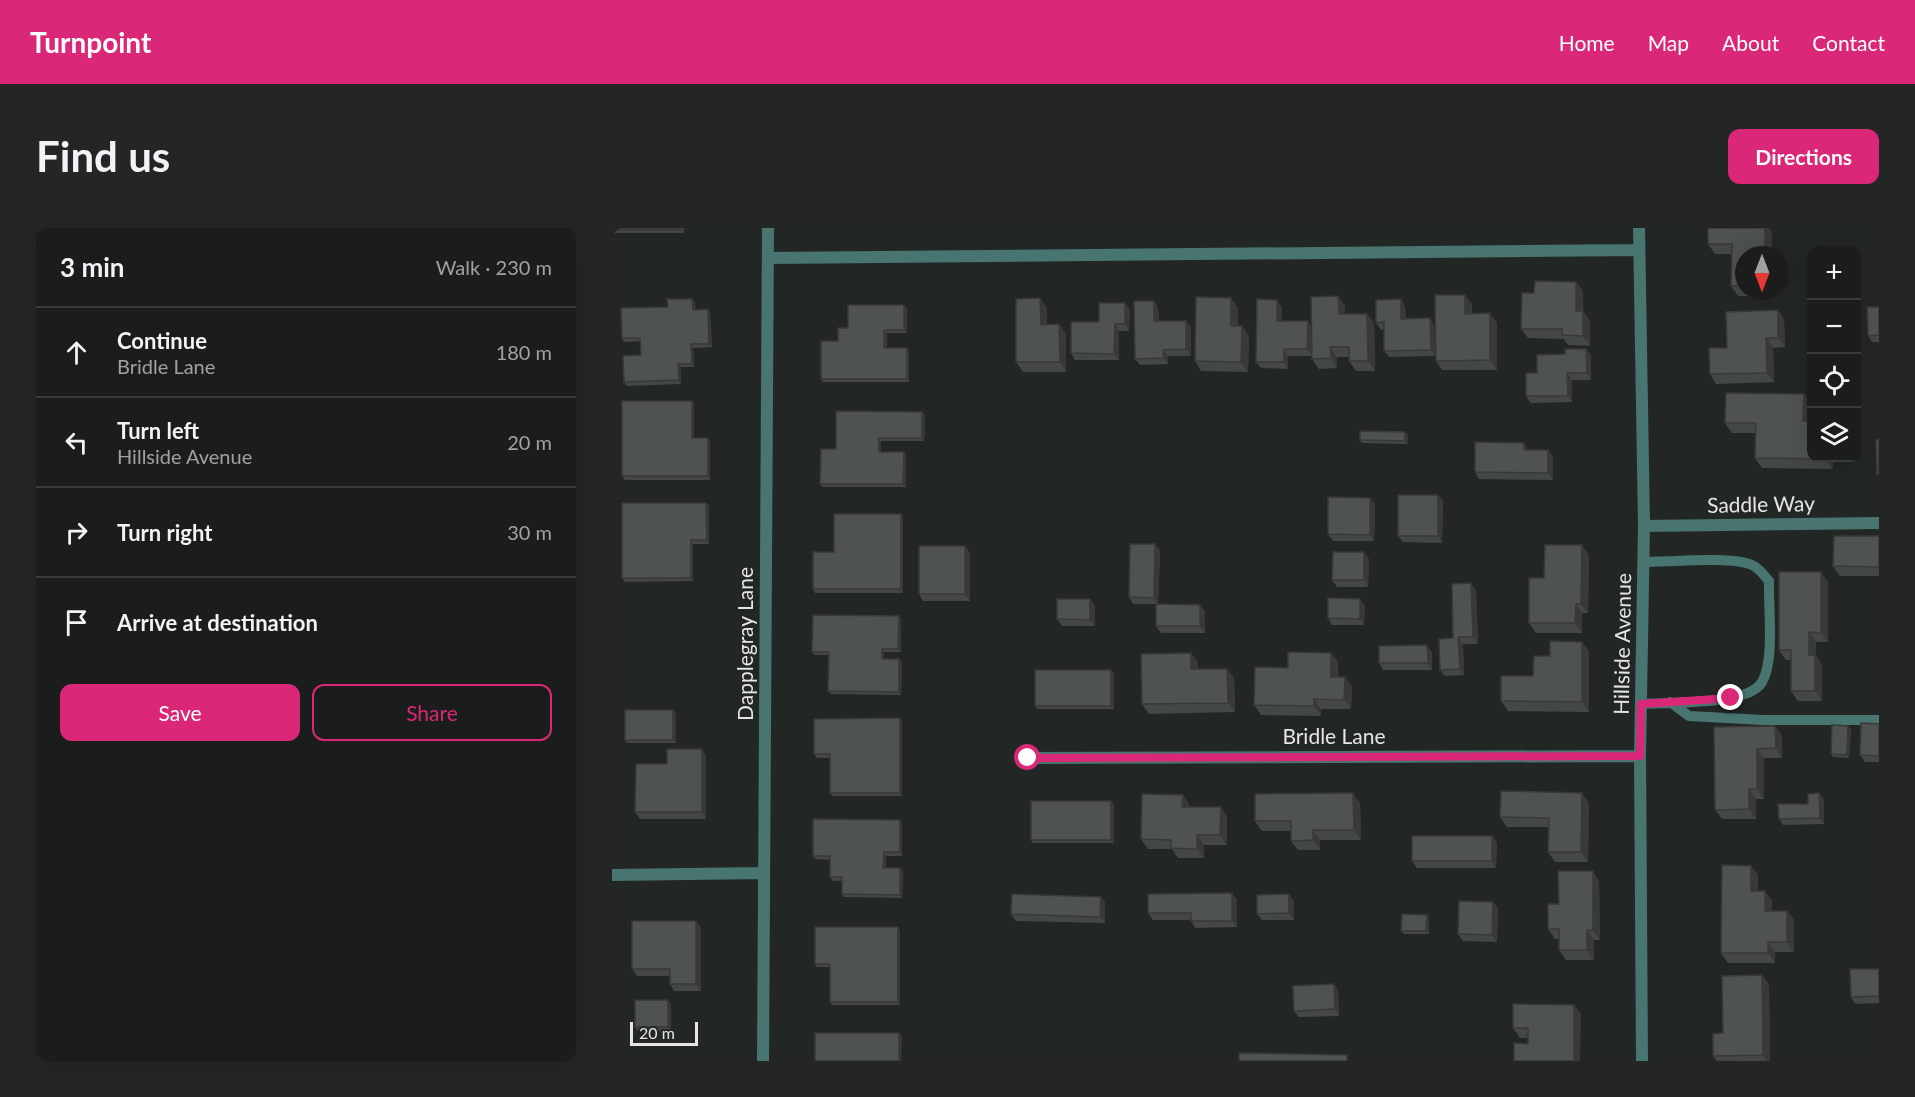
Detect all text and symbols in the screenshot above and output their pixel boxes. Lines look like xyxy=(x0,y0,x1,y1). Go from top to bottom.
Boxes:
text: Turnpoint xyxy=(30,25,151,59)
text: Home xyxy=(1559,30,1615,55)
text: Map xyxy=(1648,30,1689,55)
text: About xyxy=(1722,30,1779,55)
text: Contact xyxy=(1812,30,1885,55)
button: Directions xyxy=(1728,129,1879,184)
text: Find us xyxy=(36,131,170,181)
north arrow xyxy=(1735,246,1789,300)
map controls xyxy=(1807,246,1861,462)
button: + xyxy=(1807,246,1861,300)
text: 3 min xyxy=(60,251,124,283)
text: Walk · 230 m xyxy=(436,255,552,279)
button: − xyxy=(1807,300,1861,354)
text: Continue xyxy=(117,327,207,354)
icon: ahead xyxy=(60,336,93,369)
text: 180 m xyxy=(496,340,552,364)
text: Bridle Lane xyxy=(117,354,215,378)
button: locate xyxy=(1807,354,1861,408)
button: layers xyxy=(1807,408,1861,462)
text: Turn left xyxy=(117,417,199,444)
icon: left xyxy=(60,426,93,459)
text: 20 m xyxy=(507,430,552,454)
text: Hillside Avenue xyxy=(117,444,252,468)
street label: Saddle Way xyxy=(1707,490,1815,517)
icon: right xyxy=(60,516,93,549)
text: Turn right xyxy=(117,519,212,546)
text: 30 m xyxy=(507,520,552,544)
street label: Dapplegray Lane xyxy=(732,567,757,721)
street label: Hillside Avenue xyxy=(1608,573,1635,715)
icon: arrive xyxy=(60,606,93,639)
text: Arrive at destination xyxy=(117,609,318,636)
button: Save xyxy=(60,684,300,741)
button: Share xyxy=(312,684,552,741)
route end xyxy=(1717,684,1743,710)
street label: Bridle Lane xyxy=(1282,723,1386,748)
route start xyxy=(1014,744,1040,770)
scale bar xyxy=(630,1019,698,1046)
text: 20 m xyxy=(639,1023,675,1042)

